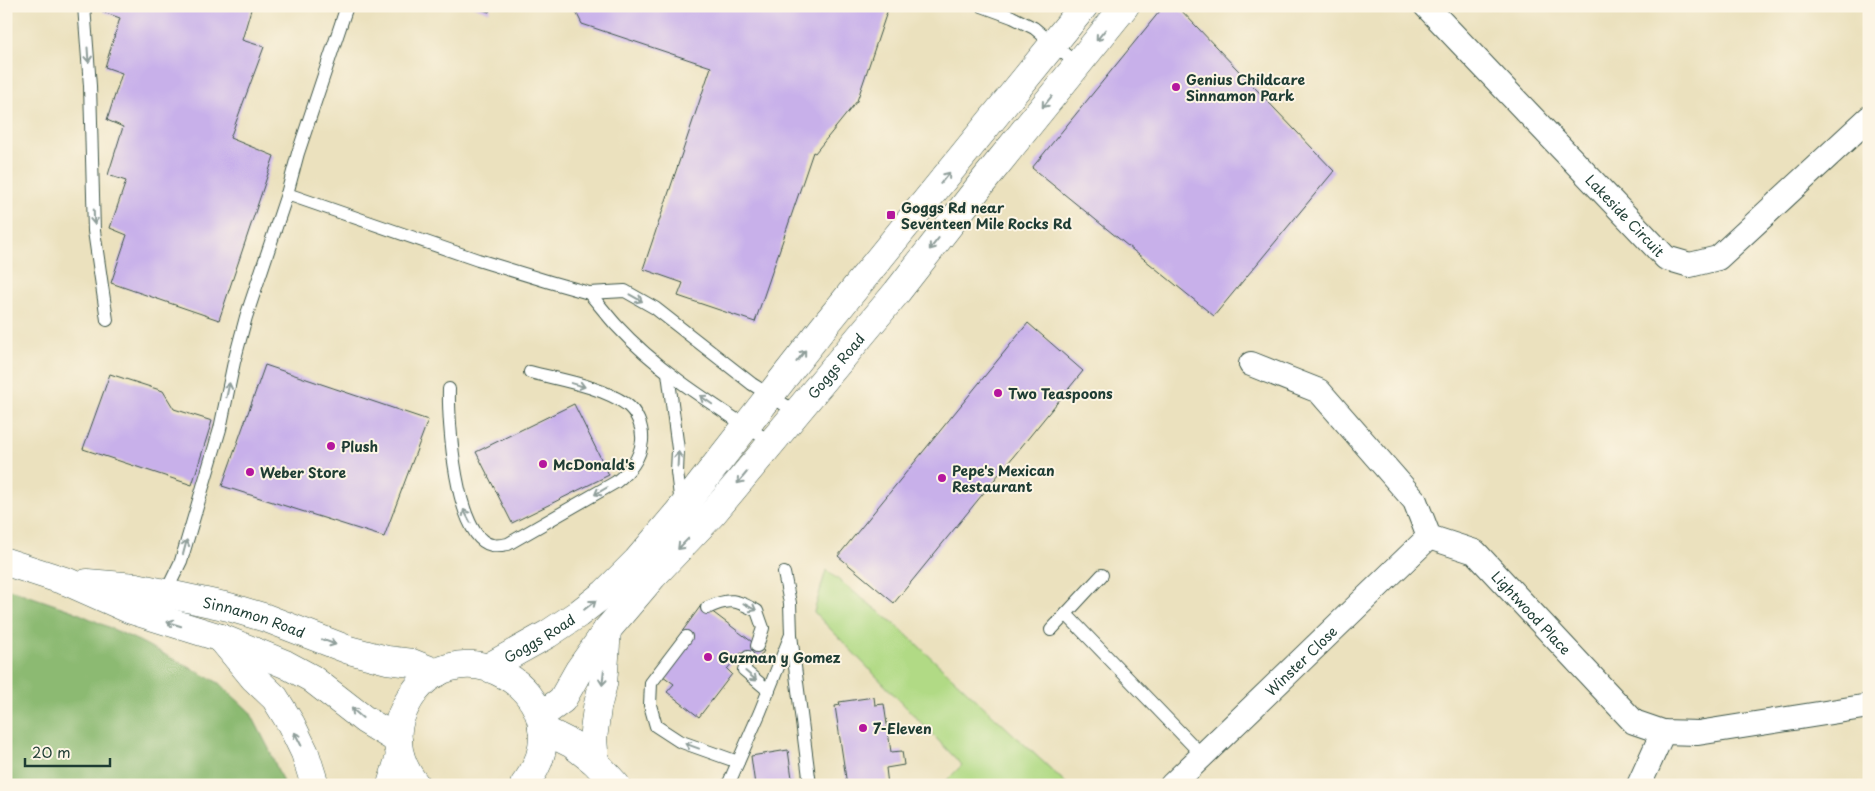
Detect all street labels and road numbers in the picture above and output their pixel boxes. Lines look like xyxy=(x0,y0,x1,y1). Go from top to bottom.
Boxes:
street label: Lakeside Circuit xyxy=(1581,169,1670,261)
street label: Goggs Road xyxy=(802,328,869,403)
street label: Lightwood Place xyxy=(1487,566,1576,659)
street label: Sinnamon Road xyxy=(201,591,308,643)
street label: Goggs Road xyxy=(500,608,579,667)
street label: Winster Close xyxy=(1260,621,1342,701)

